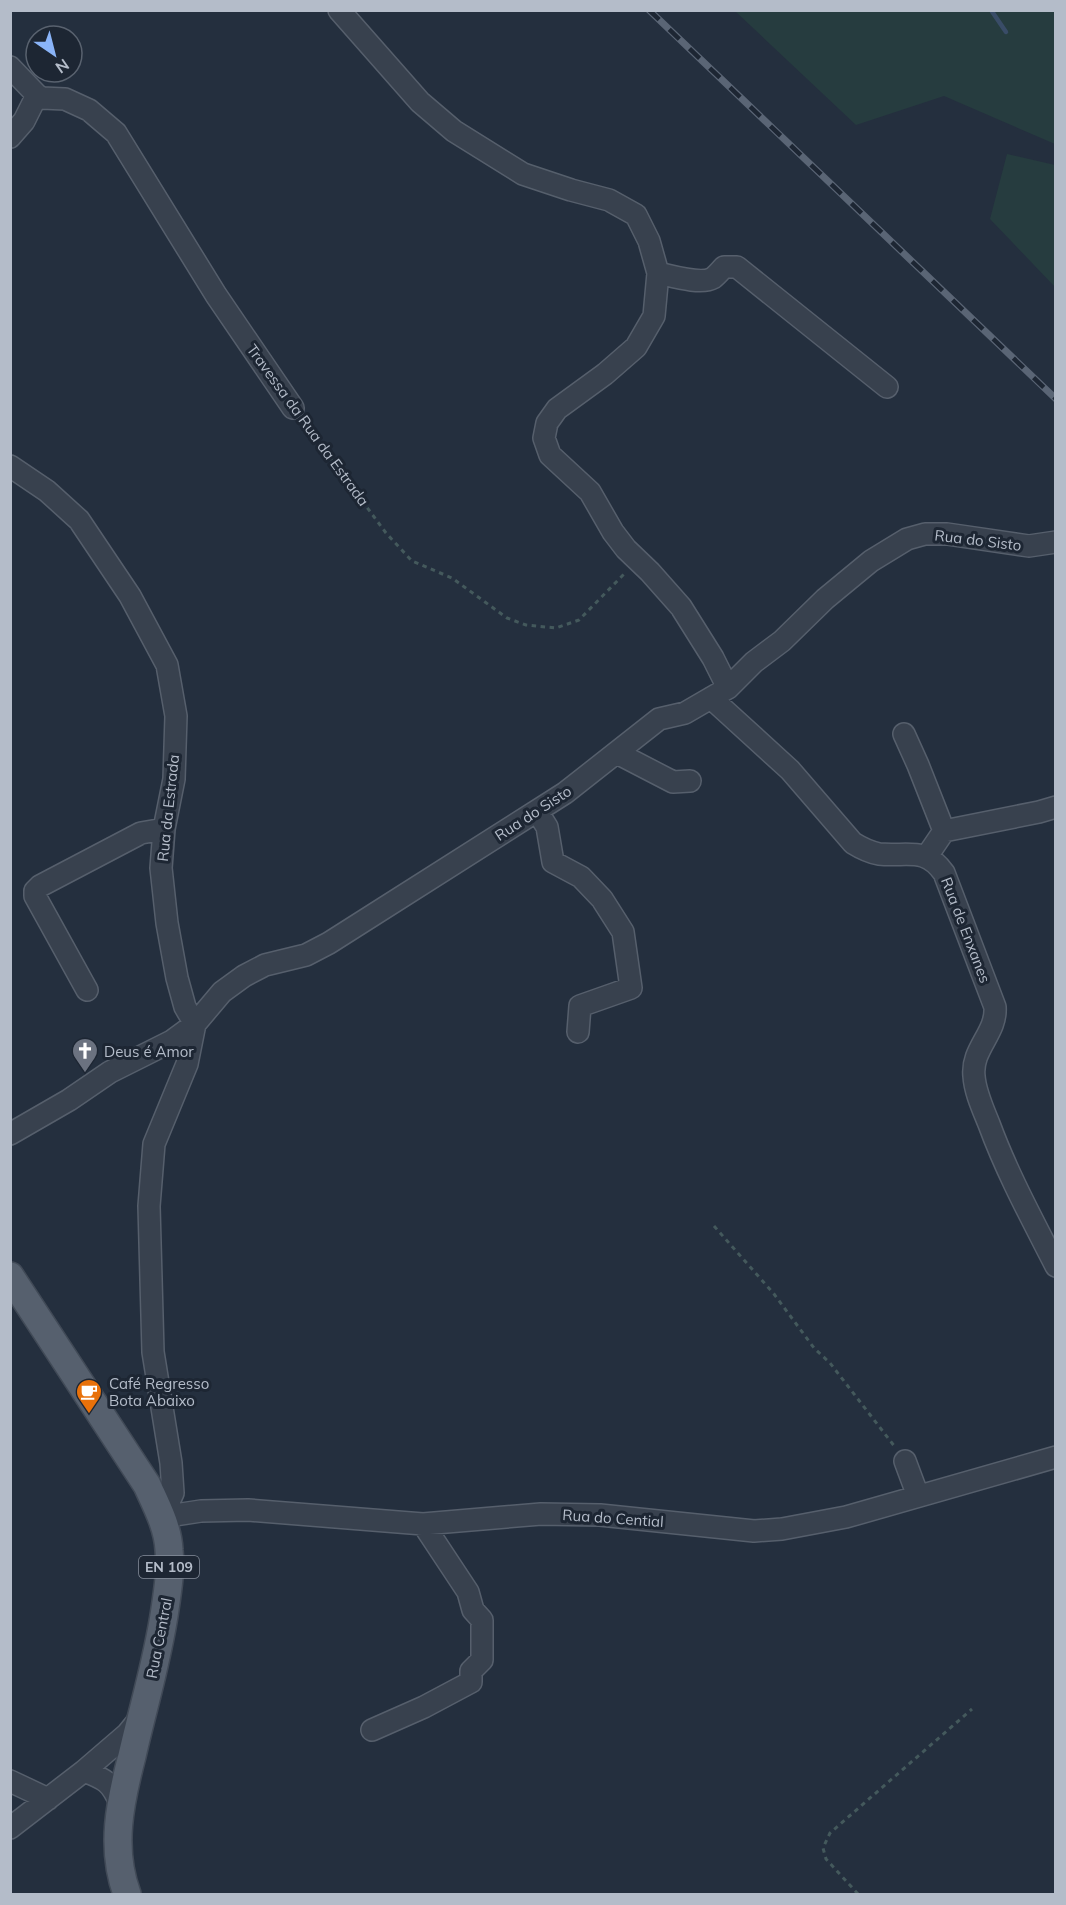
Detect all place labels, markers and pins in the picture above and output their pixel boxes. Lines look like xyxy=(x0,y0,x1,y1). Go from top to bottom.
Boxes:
church icon: Deus é Amor xyxy=(70,1036,100,1074)
place label: Deus é Amor xyxy=(104,1042,194,1061)
place label: Café Regresso Bota Abaixo xyxy=(109,1374,209,1410)
cafe icon: Café Regresso Bota Abaixo xyxy=(74,1377,104,1415)

